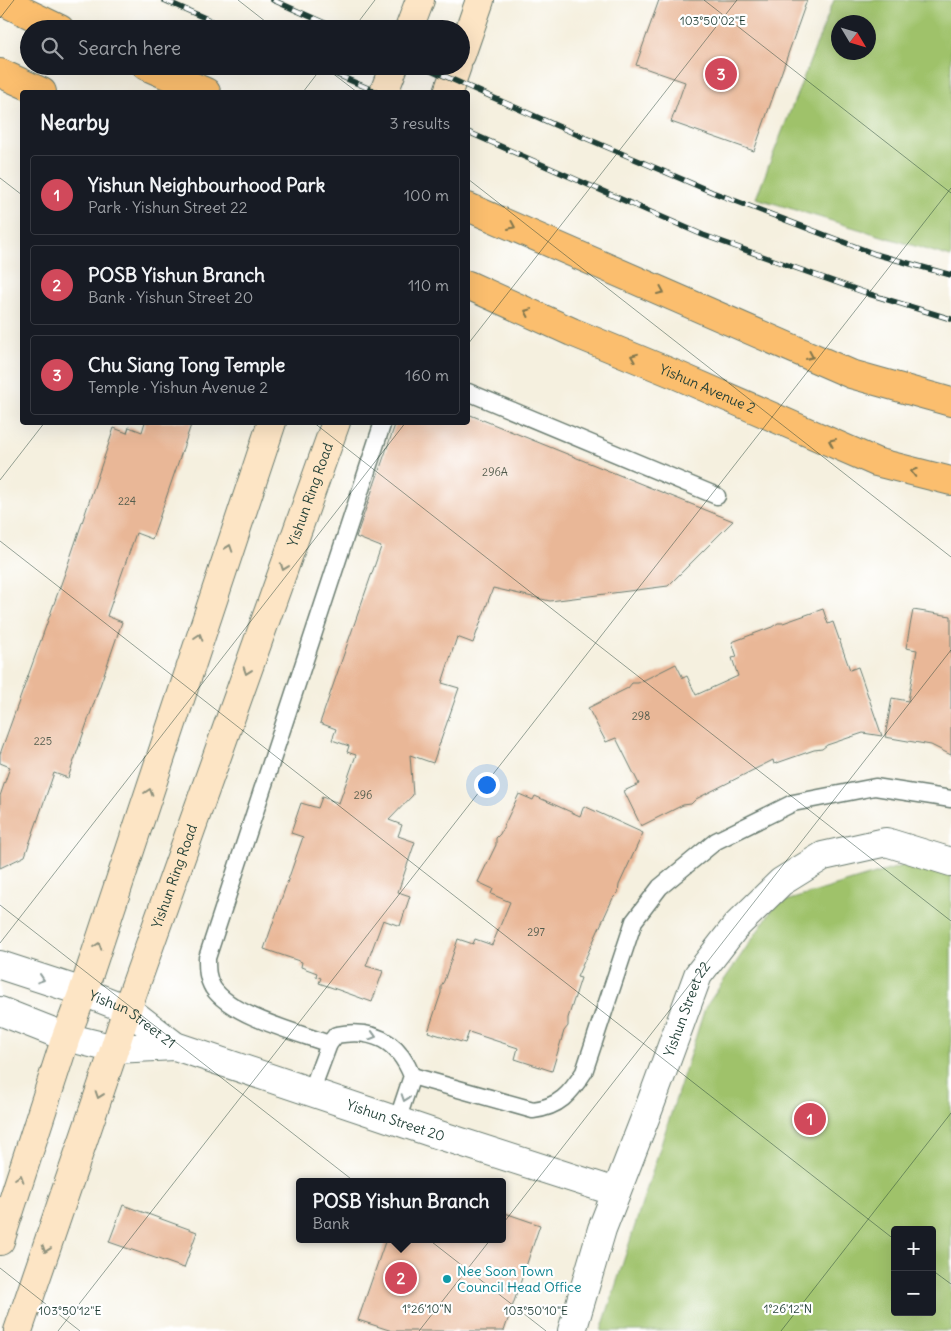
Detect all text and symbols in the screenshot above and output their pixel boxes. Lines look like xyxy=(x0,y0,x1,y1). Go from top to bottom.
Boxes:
text: 103°50'02"E xyxy=(680,13,746,28)
north arrow xyxy=(831,15,876,60)
search box xyxy=(20,20,470,75)
icon: search xyxy=(38,34,66,62)
text: Search here xyxy=(78,36,181,60)
pin: 3 xyxy=(705,55,737,93)
text: Nearby xyxy=(40,109,110,136)
text: 3 results xyxy=(390,113,450,133)
text: Yishun Neighbourhood Park xyxy=(88,173,325,197)
text: 1 xyxy=(54,185,60,205)
text: 100 m xyxy=(404,185,449,205)
text: Park · Yishun Street 22 xyxy=(88,197,248,217)
one-way arrow xyxy=(507,220,516,231)
text: POSB Yishun Branch xyxy=(88,263,265,287)
text: 2 xyxy=(53,275,61,295)
text: 110 m xyxy=(408,275,449,295)
one-way arrow xyxy=(656,285,665,296)
text: Bank · Yishun Street 20 xyxy=(88,287,253,307)
one-way arrow xyxy=(524,308,533,319)
one-way arrow xyxy=(805,350,814,361)
text: Chu Siang Tong Temple xyxy=(88,353,285,377)
one-way arrow xyxy=(630,353,639,364)
street label: Yishun Avenue 2 xyxy=(657,360,759,417)
text: 3 xyxy=(52,365,62,385)
text: 160 m xyxy=(405,365,449,385)
text: Temple · Yishun Avenue 2 xyxy=(88,377,268,397)
one-way arrow xyxy=(828,438,837,449)
street label: Yishun Ring Road xyxy=(283,440,337,549)
house number: 296A xyxy=(482,465,508,479)
one-way arrow xyxy=(910,467,918,477)
house number: 224 xyxy=(118,494,136,508)
one-way arrow xyxy=(223,545,233,553)
one-way arrow xyxy=(280,562,290,571)
one-way arrow xyxy=(194,634,204,642)
one-way arrow xyxy=(243,666,253,674)
house number: 298 xyxy=(632,709,650,723)
house number: 225 xyxy=(34,734,52,748)
your location xyxy=(474,772,500,798)
one-way arrow xyxy=(143,788,153,796)
house number: 296 xyxy=(354,788,372,802)
street label: Yishun Ring Road xyxy=(148,822,201,931)
house number: 297 xyxy=(527,925,545,939)
one-way arrow xyxy=(92,942,102,951)
street label: Yishun Street 22 xyxy=(660,958,714,1059)
one-way arrow xyxy=(37,973,45,983)
street label: Yishun Street 21 xyxy=(87,986,179,1052)
one-way arrow xyxy=(368,1030,376,1040)
one-way arrow xyxy=(95,1091,105,1099)
one-way arrow xyxy=(400,1094,410,1102)
street label: Yishun Street 20 xyxy=(344,1096,447,1145)
pin: 1 xyxy=(794,1100,826,1138)
one-way arrow xyxy=(15,1175,25,1183)
popup xyxy=(296,1178,506,1243)
text: POSB Yishun Branch xyxy=(312,1189,490,1213)
text: Bank xyxy=(312,1213,350,1233)
map controls xyxy=(891,1226,936,1316)
button: + xyxy=(891,1226,936,1271)
one-way arrow xyxy=(42,1244,52,1253)
pin: 2 xyxy=(385,1259,417,1297)
place label: Nee Soon Town Council Head Office xyxy=(457,1262,582,1296)
button: − xyxy=(891,1271,936,1316)
marker: Nee Soon Town Council Head Office xyxy=(441,1273,453,1285)
text: 1°26'10"N xyxy=(402,1301,452,1316)
text: 1°26'12"N xyxy=(764,1301,812,1316)
text: 103°50'12"E xyxy=(38,1303,102,1318)
text: 103°50'10"E xyxy=(504,1303,568,1318)

